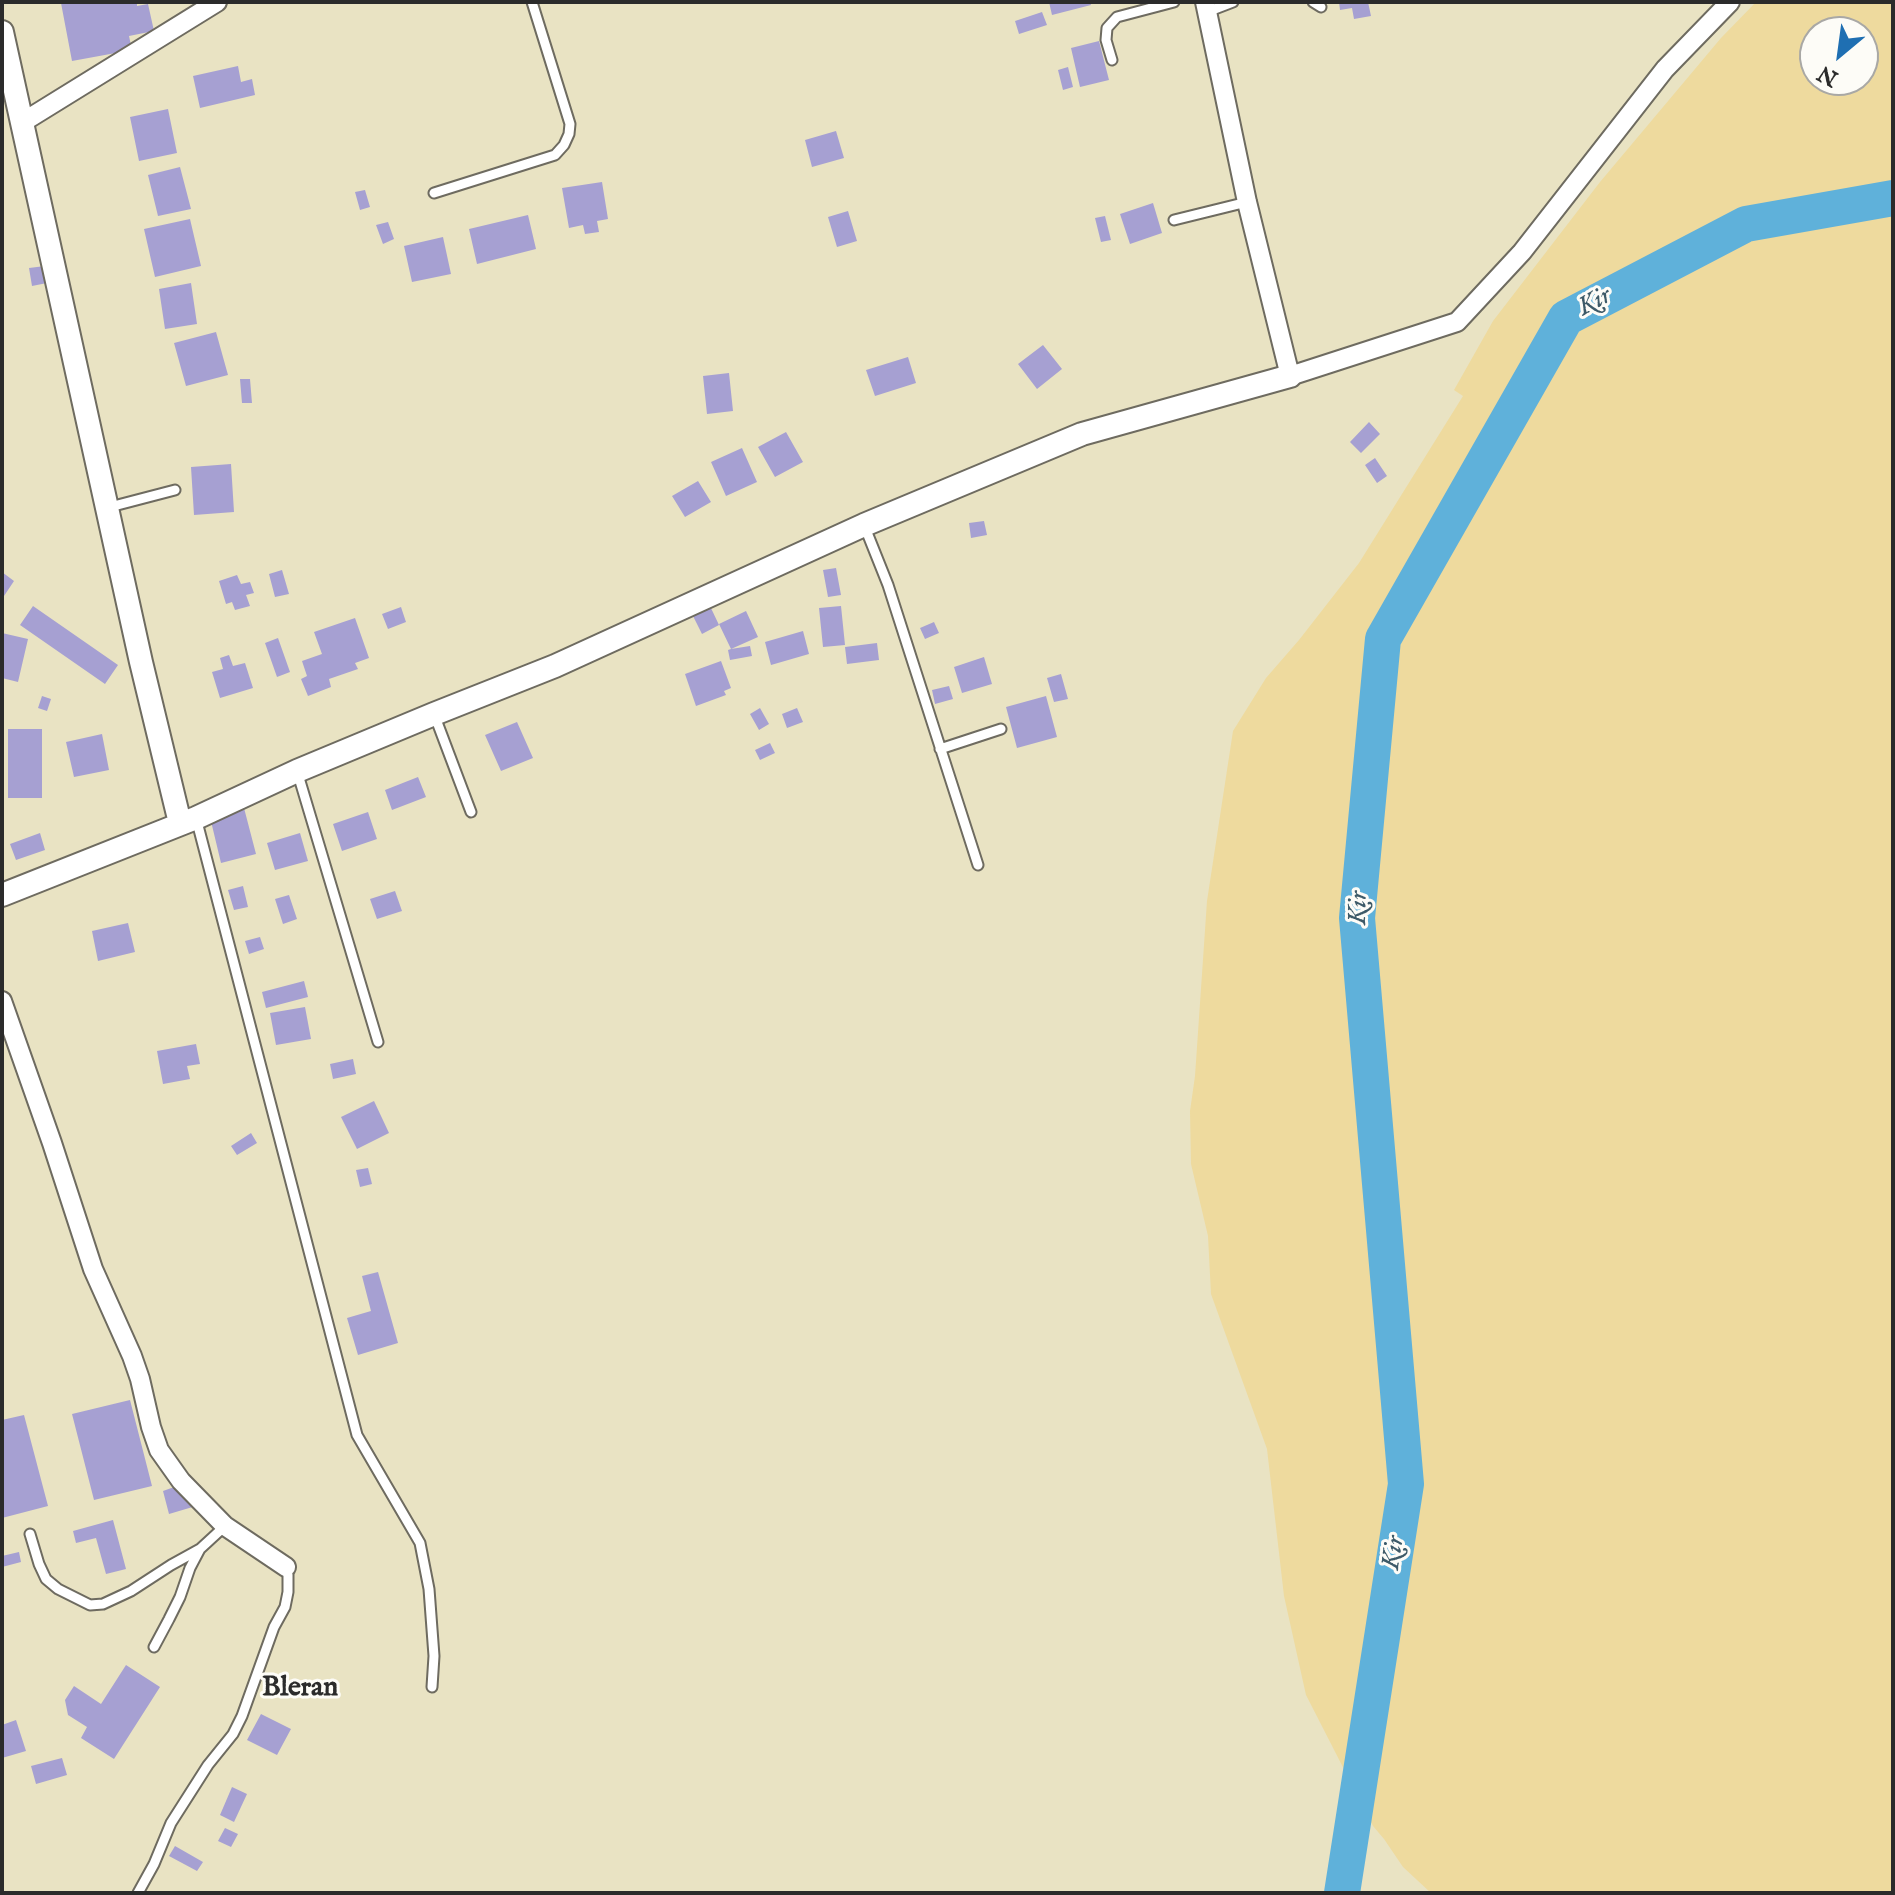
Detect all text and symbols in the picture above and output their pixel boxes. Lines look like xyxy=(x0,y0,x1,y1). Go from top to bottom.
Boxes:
north arrow xyxy=(1799,16,1879,96)
text: N xyxy=(1813,58,1843,92)
water label: Kir xyxy=(1573,281,1617,325)
water label: Kir xyxy=(1344,891,1376,925)
water label: Kir xyxy=(1377,1534,1413,1572)
district label: Bleran xyxy=(262,1672,338,1706)

